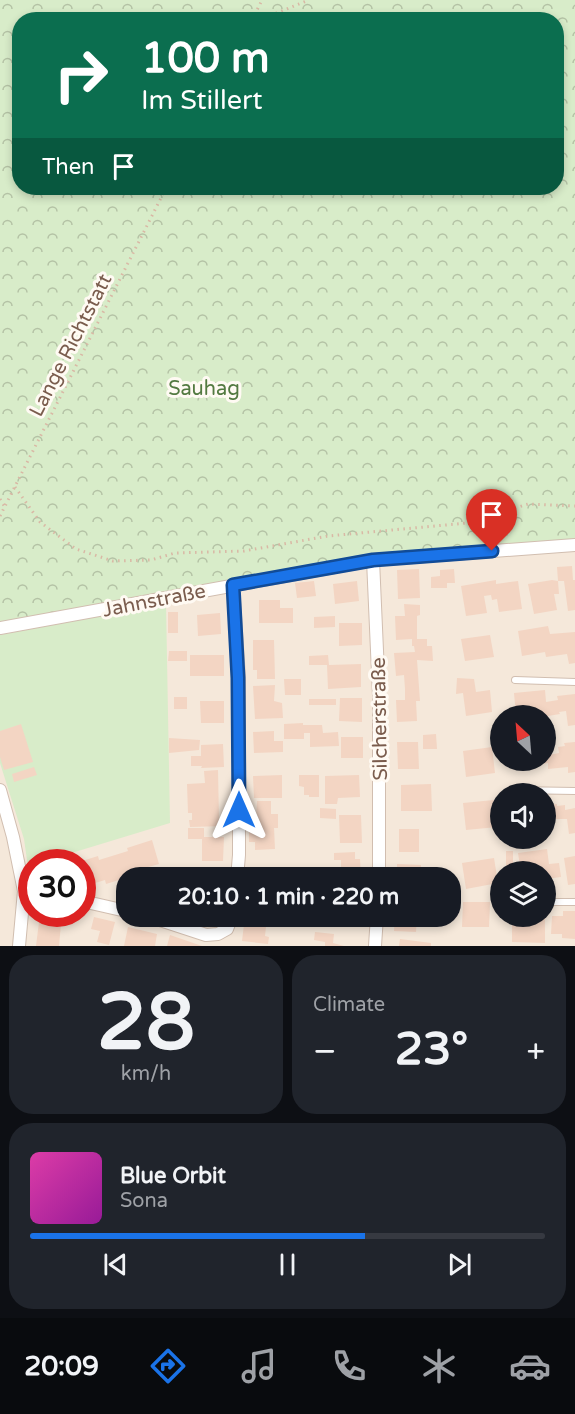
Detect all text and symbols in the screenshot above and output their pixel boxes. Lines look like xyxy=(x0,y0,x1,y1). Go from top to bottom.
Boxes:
text: 100 m xyxy=(141,33,270,84)
icon: right xyxy=(42,36,120,114)
text: Im Stillert xyxy=(141,84,263,117)
icon: arrive xyxy=(107,150,140,183)
text: Then xyxy=(42,154,95,180)
street label: Lange Richtstatt xyxy=(25,270,117,421)
park label: Sauhag xyxy=(168,377,240,401)
pin xyxy=(466,489,517,551)
icon: arrive xyxy=(475,498,508,531)
street label: Jahnstraße xyxy=(101,579,208,623)
street label: Silcherstraße xyxy=(367,657,393,781)
north arrow xyxy=(490,705,556,771)
map controls xyxy=(490,705,556,927)
position arrow xyxy=(207,778,271,842)
button: sound xyxy=(490,783,556,849)
speed limit sign: 30 xyxy=(18,849,96,927)
button: layers xyxy=(490,861,556,927)
text: 20:10 · 1 min · 220 m xyxy=(178,884,399,910)
text: 28 xyxy=(97,976,195,1070)
text: Climate xyxy=(313,993,385,1017)
text: 23° xyxy=(395,1023,468,1077)
text: − xyxy=(313,1032,337,1071)
text: + xyxy=(526,1032,545,1071)
text: km/h xyxy=(121,1062,171,1086)
text: Blue Orbit xyxy=(120,1163,226,1189)
text: Sona xyxy=(120,1189,168,1213)
icon: previous xyxy=(99,1248,132,1281)
icon: pause xyxy=(271,1248,304,1281)
icon: next xyxy=(443,1248,476,1281)
icon: directions xyxy=(147,1345,189,1387)
icon: music xyxy=(238,1345,280,1387)
icon: phone xyxy=(328,1345,370,1387)
icon: climate xyxy=(418,1345,460,1387)
icon: car xyxy=(509,1345,551,1387)
text: 20:09 xyxy=(24,1350,99,1383)

